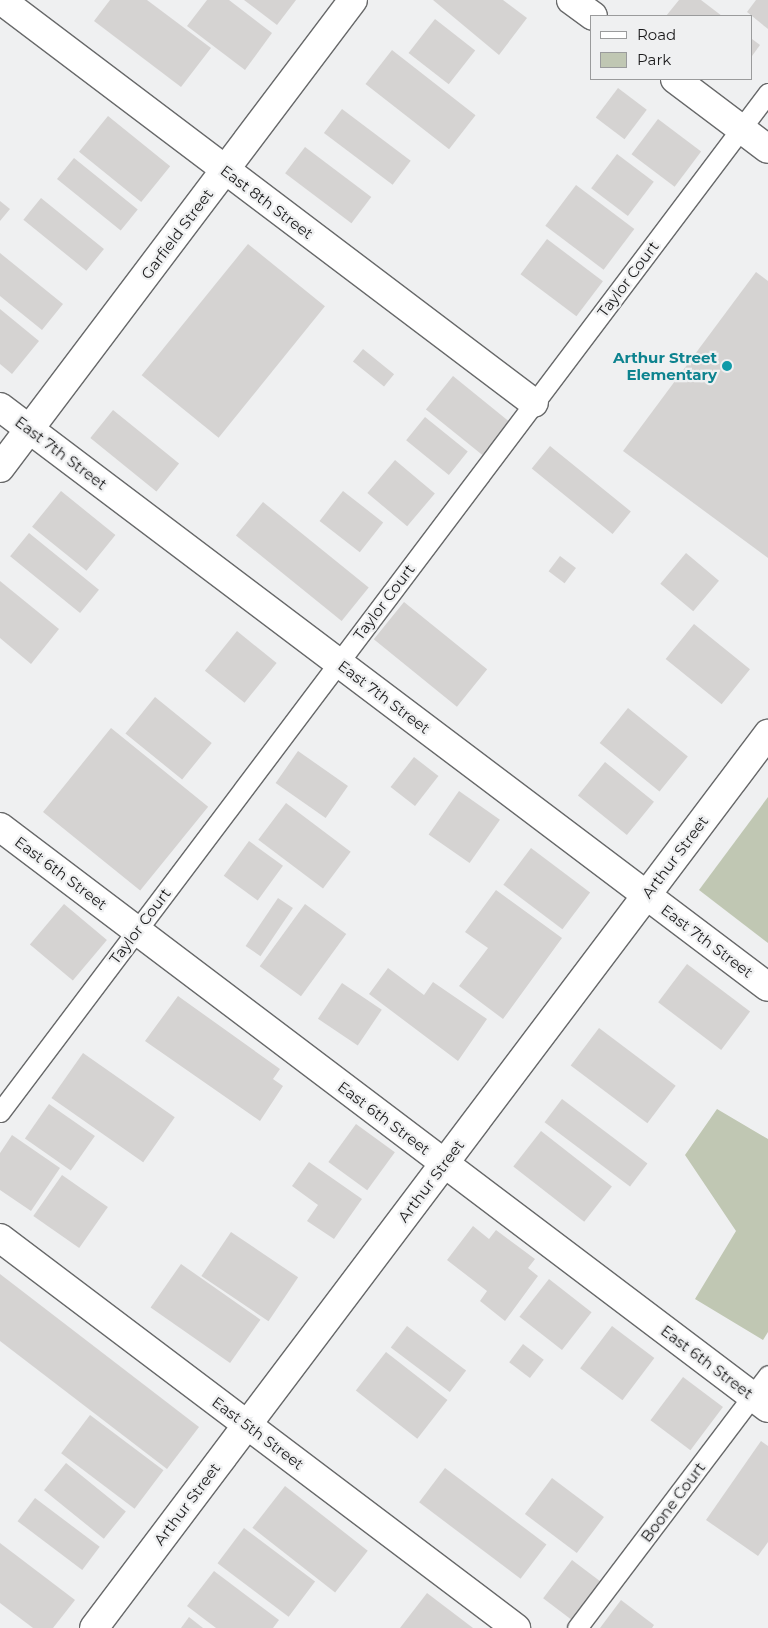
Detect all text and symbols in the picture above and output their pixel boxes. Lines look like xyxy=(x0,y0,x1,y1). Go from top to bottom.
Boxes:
legend xyxy=(590,15,753,80)
text: Road xyxy=(637,25,676,44)
text: Park xyxy=(637,50,671,69)
street label: East 8th Street xyxy=(217,161,317,243)
street label: Garfield Street xyxy=(137,185,217,283)
street label: Taylor Court xyxy=(594,238,662,320)
place label: Arthur Street Elementary xyxy=(613,348,717,383)
marker: Arthur Street Elementary xyxy=(721,360,733,372)
street label: East 7th Street xyxy=(12,413,110,493)
street label: Taylor Court xyxy=(350,561,418,643)
street label: East 7th Street xyxy=(335,657,433,737)
street label: Arthur Street xyxy=(638,812,712,902)
street label: East 6th Street xyxy=(11,832,111,914)
street label: Taylor Court xyxy=(106,885,174,967)
street label: East 7th Street xyxy=(658,901,756,981)
street label: East 6th Street xyxy=(334,1077,434,1159)
street label: Arthur Street xyxy=(394,1136,468,1226)
street label: East 6th Street xyxy=(657,1321,757,1403)
street label: East 5th Street xyxy=(209,1393,307,1473)
street label: Arthur Street xyxy=(150,1459,224,1549)
street label: Boone Court xyxy=(637,1459,709,1545)

